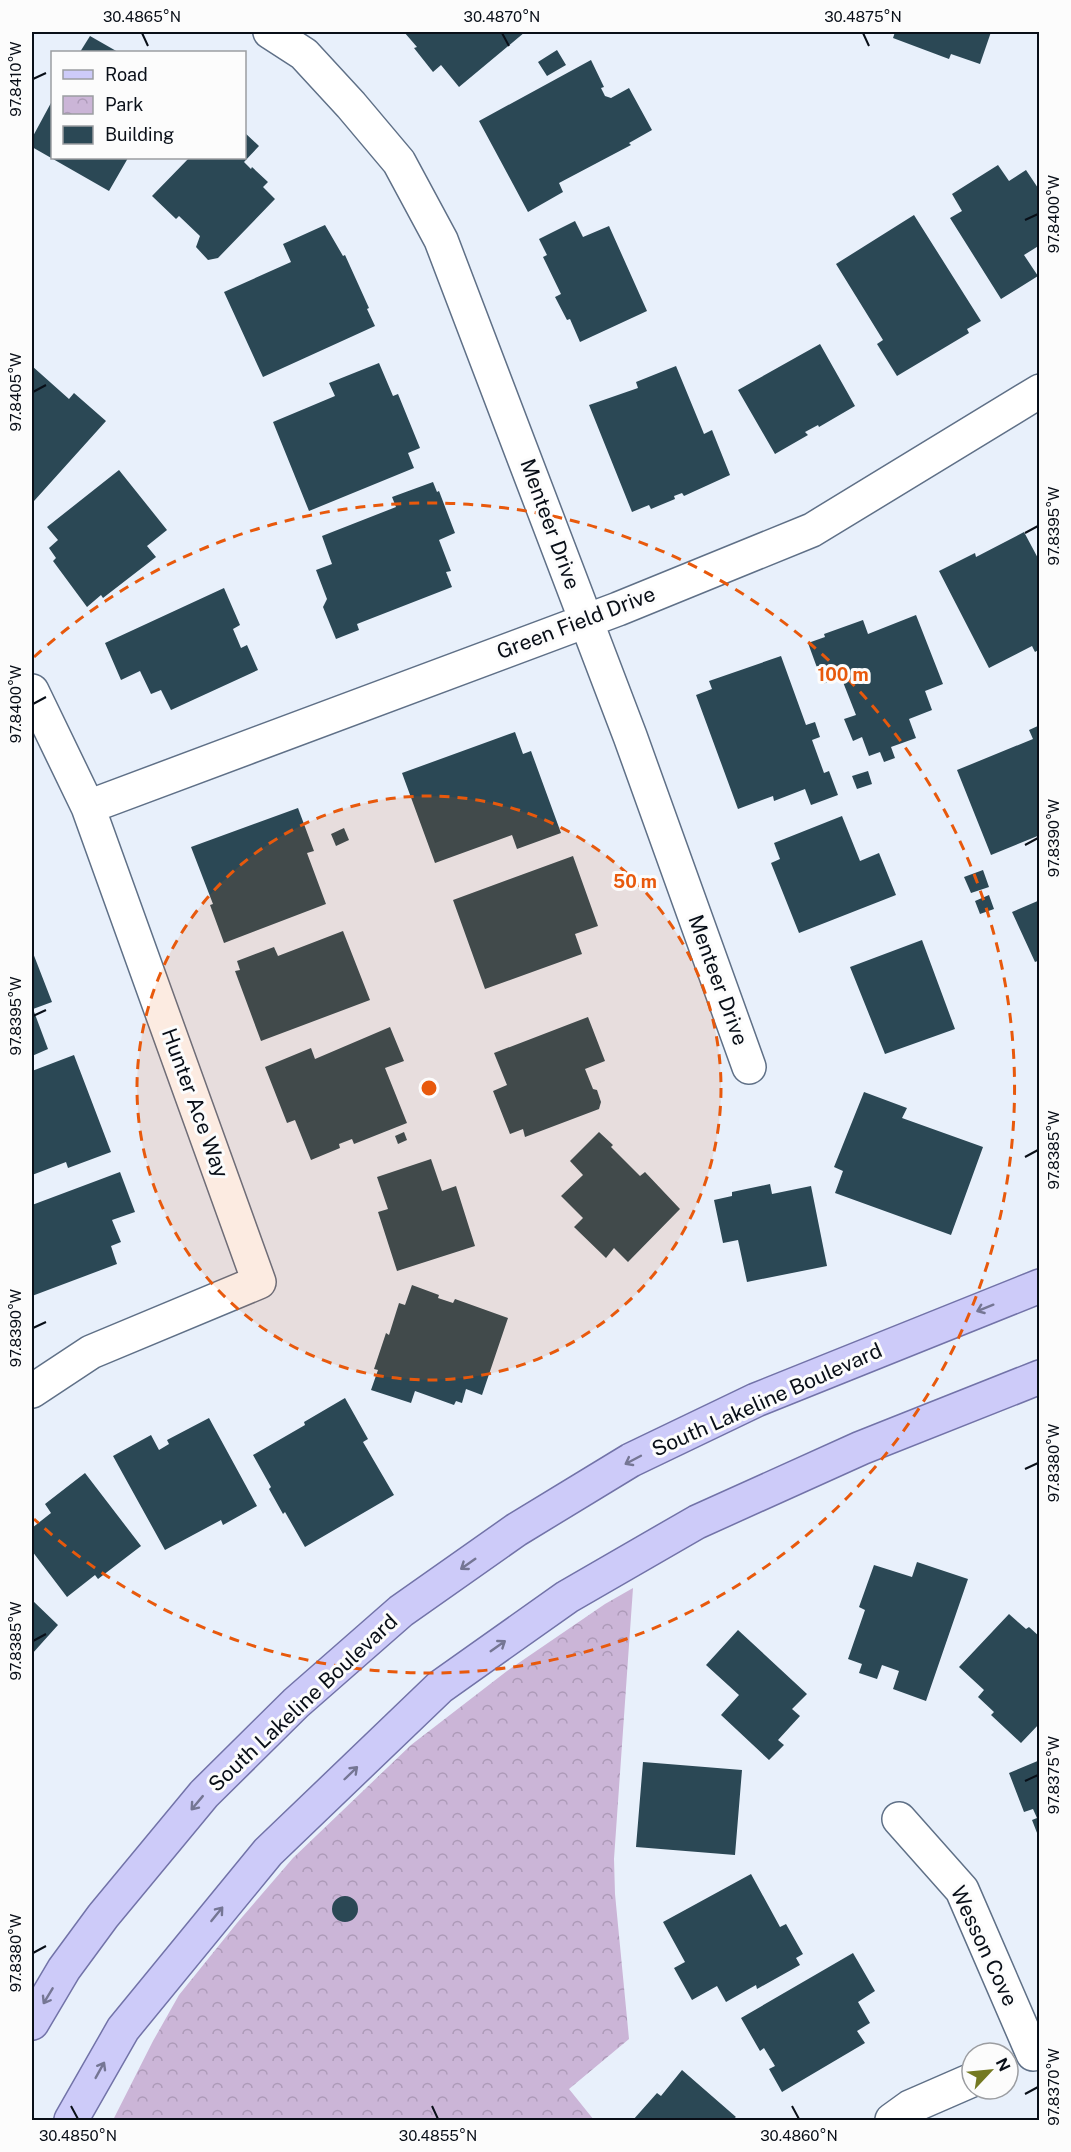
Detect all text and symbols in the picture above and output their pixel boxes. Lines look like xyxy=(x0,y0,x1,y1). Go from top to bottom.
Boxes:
text: 30.4865°N xyxy=(103,8,181,25)
text: 30.4870°N xyxy=(464,8,540,25)
text: 30.4875°N xyxy=(824,8,902,25)
text: 97.8410°W xyxy=(7,41,24,117)
legend xyxy=(51,51,246,159)
text: Road xyxy=(105,64,148,85)
text: Park xyxy=(105,94,143,115)
text: Building xyxy=(105,124,174,145)
text: 97.8400°W xyxy=(1045,175,1062,253)
text: 97.8405°W xyxy=(7,353,24,431)
street label: Menteer Drive xyxy=(515,455,586,593)
text: 97.8395°W xyxy=(1045,487,1062,565)
street label: Green Field Drive xyxy=(493,581,659,664)
text: 100 m xyxy=(817,664,869,685)
text: 97.8400°W xyxy=(7,665,24,743)
text: 97.8390°W xyxy=(1045,799,1062,877)
text: 50 m xyxy=(613,871,657,892)
street label: Menteer Drive xyxy=(683,911,754,1049)
text: 97.8395°W xyxy=(7,977,24,1055)
street label: Hunter Ace Way xyxy=(157,1025,234,1181)
centre of rings xyxy=(419,1078,439,1098)
text: 97.8385°W xyxy=(1045,1110,1062,1190)
text: 97.8390°W xyxy=(7,1289,24,1367)
one-way arrow xyxy=(976,1303,995,1314)
street label: South Lakeline Boulevard xyxy=(648,1337,886,1462)
text: 97.8380°W xyxy=(1045,1424,1062,1502)
one-way arrow xyxy=(625,1454,642,1466)
one-way arrow xyxy=(460,1558,477,1570)
text: 97.8385°W xyxy=(7,1601,24,1681)
street label: South Lakeline Boulevard xyxy=(203,1609,402,1797)
one-way arrow xyxy=(489,1640,506,1652)
text: 97.8375°W xyxy=(1045,1736,1062,1814)
one-way arrow xyxy=(343,1765,358,1780)
one-way arrow xyxy=(190,1795,203,1811)
street label: Wesson Cove xyxy=(946,1882,1023,2010)
one-way arrow xyxy=(210,1907,224,1922)
text: 97.8380°W xyxy=(7,1914,24,1992)
one-way arrow xyxy=(41,1987,53,2004)
north arrow xyxy=(960,2041,1020,2101)
text: 97.8370°W xyxy=(1045,2048,1062,2126)
text: N xyxy=(992,2055,1014,2074)
one-way arrow xyxy=(95,2061,106,2079)
text: 30.4850°N xyxy=(39,2127,117,2144)
text: 30.4855°N xyxy=(399,2127,477,2144)
text: 30.4860°N xyxy=(760,2127,838,2144)

